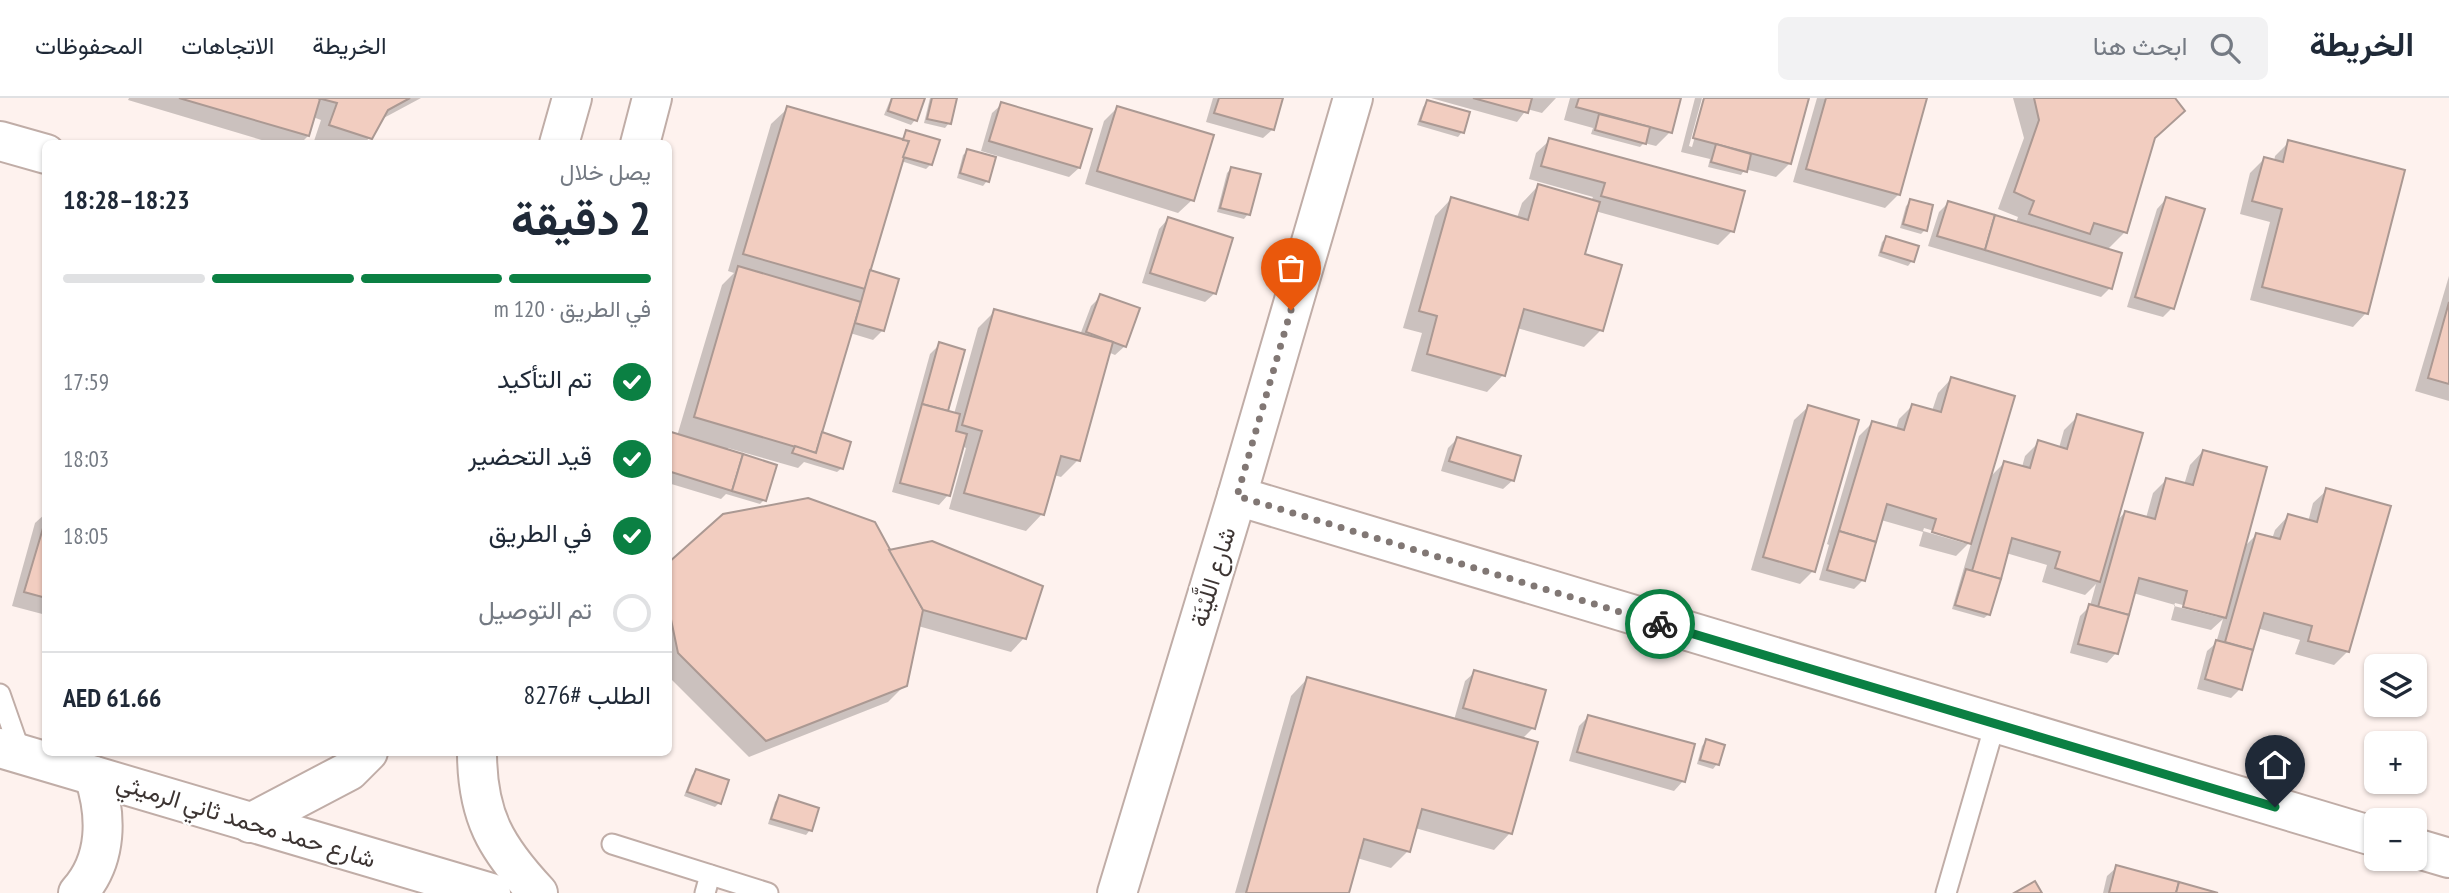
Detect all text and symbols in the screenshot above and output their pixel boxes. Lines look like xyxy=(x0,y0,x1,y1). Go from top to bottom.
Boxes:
search box xyxy=(1778,17,2268,80)
text: الخريطة xyxy=(2310,22,2414,65)
text: ابحث هنا xyxy=(2093,29,2188,62)
icon: search xyxy=(2206,29,2244,67)
text: المحفوظات xyxy=(35,30,143,61)
text: الاتجاهات xyxy=(181,30,274,61)
text: الخريطة xyxy=(312,30,387,61)
text: يصل خلال xyxy=(560,157,651,186)
text: 18:23–18:28 xyxy=(63,183,190,216)
text: 2 دقيقة xyxy=(511,188,651,248)
pin xyxy=(1261,238,1321,310)
icon: bag xyxy=(1272,249,1310,287)
text: في الطريق · 120 m xyxy=(494,294,651,323)
text: تم التأكيد xyxy=(497,362,592,395)
icon: check xyxy=(613,363,651,401)
text: 17:59 xyxy=(63,367,109,396)
text: قيد التحضير xyxy=(468,439,592,472)
icon: check xyxy=(613,440,651,478)
text: 18:03 xyxy=(63,444,109,473)
text: في الطريق xyxy=(488,516,592,549)
icon: check xyxy=(613,517,651,555)
text: 18:05 xyxy=(63,521,109,550)
street label: شارع اللَّيْنَة xyxy=(1181,523,1243,631)
courier xyxy=(1625,589,1695,659)
text: تم التوصيل xyxy=(478,593,592,626)
icon: bike xyxy=(1641,605,1679,643)
map controls xyxy=(2364,654,2427,871)
button: layers xyxy=(2364,654,2427,717)
text: الطلب #8276 xyxy=(523,678,651,711)
text: AED 61.66 xyxy=(63,681,161,714)
button: + xyxy=(2364,731,2427,794)
pin xyxy=(2245,735,2305,807)
icon: home xyxy=(2256,746,2294,784)
street label: شارع حمد محمد ثاني الرميثي xyxy=(112,766,379,879)
button: − xyxy=(2364,808,2427,871)

